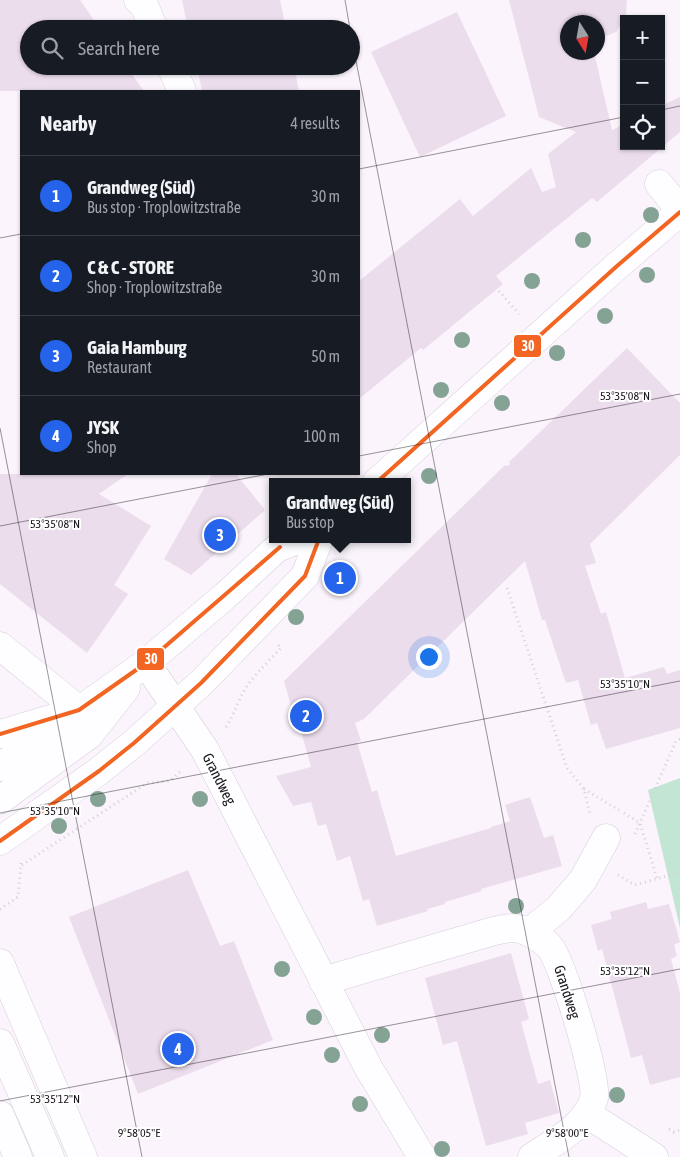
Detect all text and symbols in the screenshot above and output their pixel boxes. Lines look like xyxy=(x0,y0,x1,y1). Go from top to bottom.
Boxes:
north arrow xyxy=(560,15,605,60)
map controls xyxy=(620,15,665,150)
button: + xyxy=(620,15,665,60)
search box xyxy=(20,20,360,75)
icon: search xyxy=(38,34,66,62)
text: Search here xyxy=(78,37,160,59)
button: − xyxy=(620,60,665,105)
button: locate xyxy=(620,105,665,150)
text: Nearby xyxy=(40,111,96,135)
text: 4 results xyxy=(290,114,340,132)
text: Grandweg (Süd) xyxy=(87,176,195,198)
text: 1 xyxy=(52,187,60,205)
text: 30 m xyxy=(311,187,340,205)
text: Bus stop · Troplowitzstraße xyxy=(87,198,241,216)
text: C & C - STORE xyxy=(87,256,174,278)
text: 2 xyxy=(52,267,60,285)
text: 30 m xyxy=(311,267,340,285)
text: Shop · Troplowitzstraße xyxy=(87,278,222,296)
line badge: 30 xyxy=(513,334,542,358)
text: Gaia Hamburg xyxy=(87,336,187,358)
text: 30 xyxy=(521,338,535,354)
text: 3 xyxy=(52,347,60,365)
text: 50 m xyxy=(311,347,340,365)
text: Restaurant xyxy=(87,358,152,376)
text: 53°35'08"N xyxy=(600,389,650,403)
text: JYSK xyxy=(87,416,119,438)
text: 4 xyxy=(52,427,60,445)
text: 100 m xyxy=(304,427,340,445)
text: Shop xyxy=(87,438,117,456)
popup xyxy=(269,478,411,543)
text: Grandweg (Süd) xyxy=(286,491,394,513)
text: Bus stop xyxy=(286,513,334,531)
pin: 3 xyxy=(204,516,236,554)
text: 53°35'08"N xyxy=(30,517,80,531)
pin: 1 xyxy=(324,559,356,597)
your location xyxy=(416,644,442,670)
line badge: 30 xyxy=(136,647,165,671)
text: 30 xyxy=(144,651,158,667)
text: 53°35'10"N xyxy=(600,677,650,691)
pin: 2 xyxy=(290,697,322,735)
street label: Grandweg xyxy=(199,750,240,808)
text: 53°35'10"N xyxy=(30,804,80,818)
street label: Grandweg xyxy=(551,963,584,1021)
text: 53°35'12"N xyxy=(600,964,650,978)
pin: 4 xyxy=(162,1030,194,1068)
text: 53°35'12"N xyxy=(30,1092,80,1106)
text: 9°58'05"E xyxy=(118,1126,160,1140)
text: 9°58'00"E xyxy=(546,1126,588,1140)

